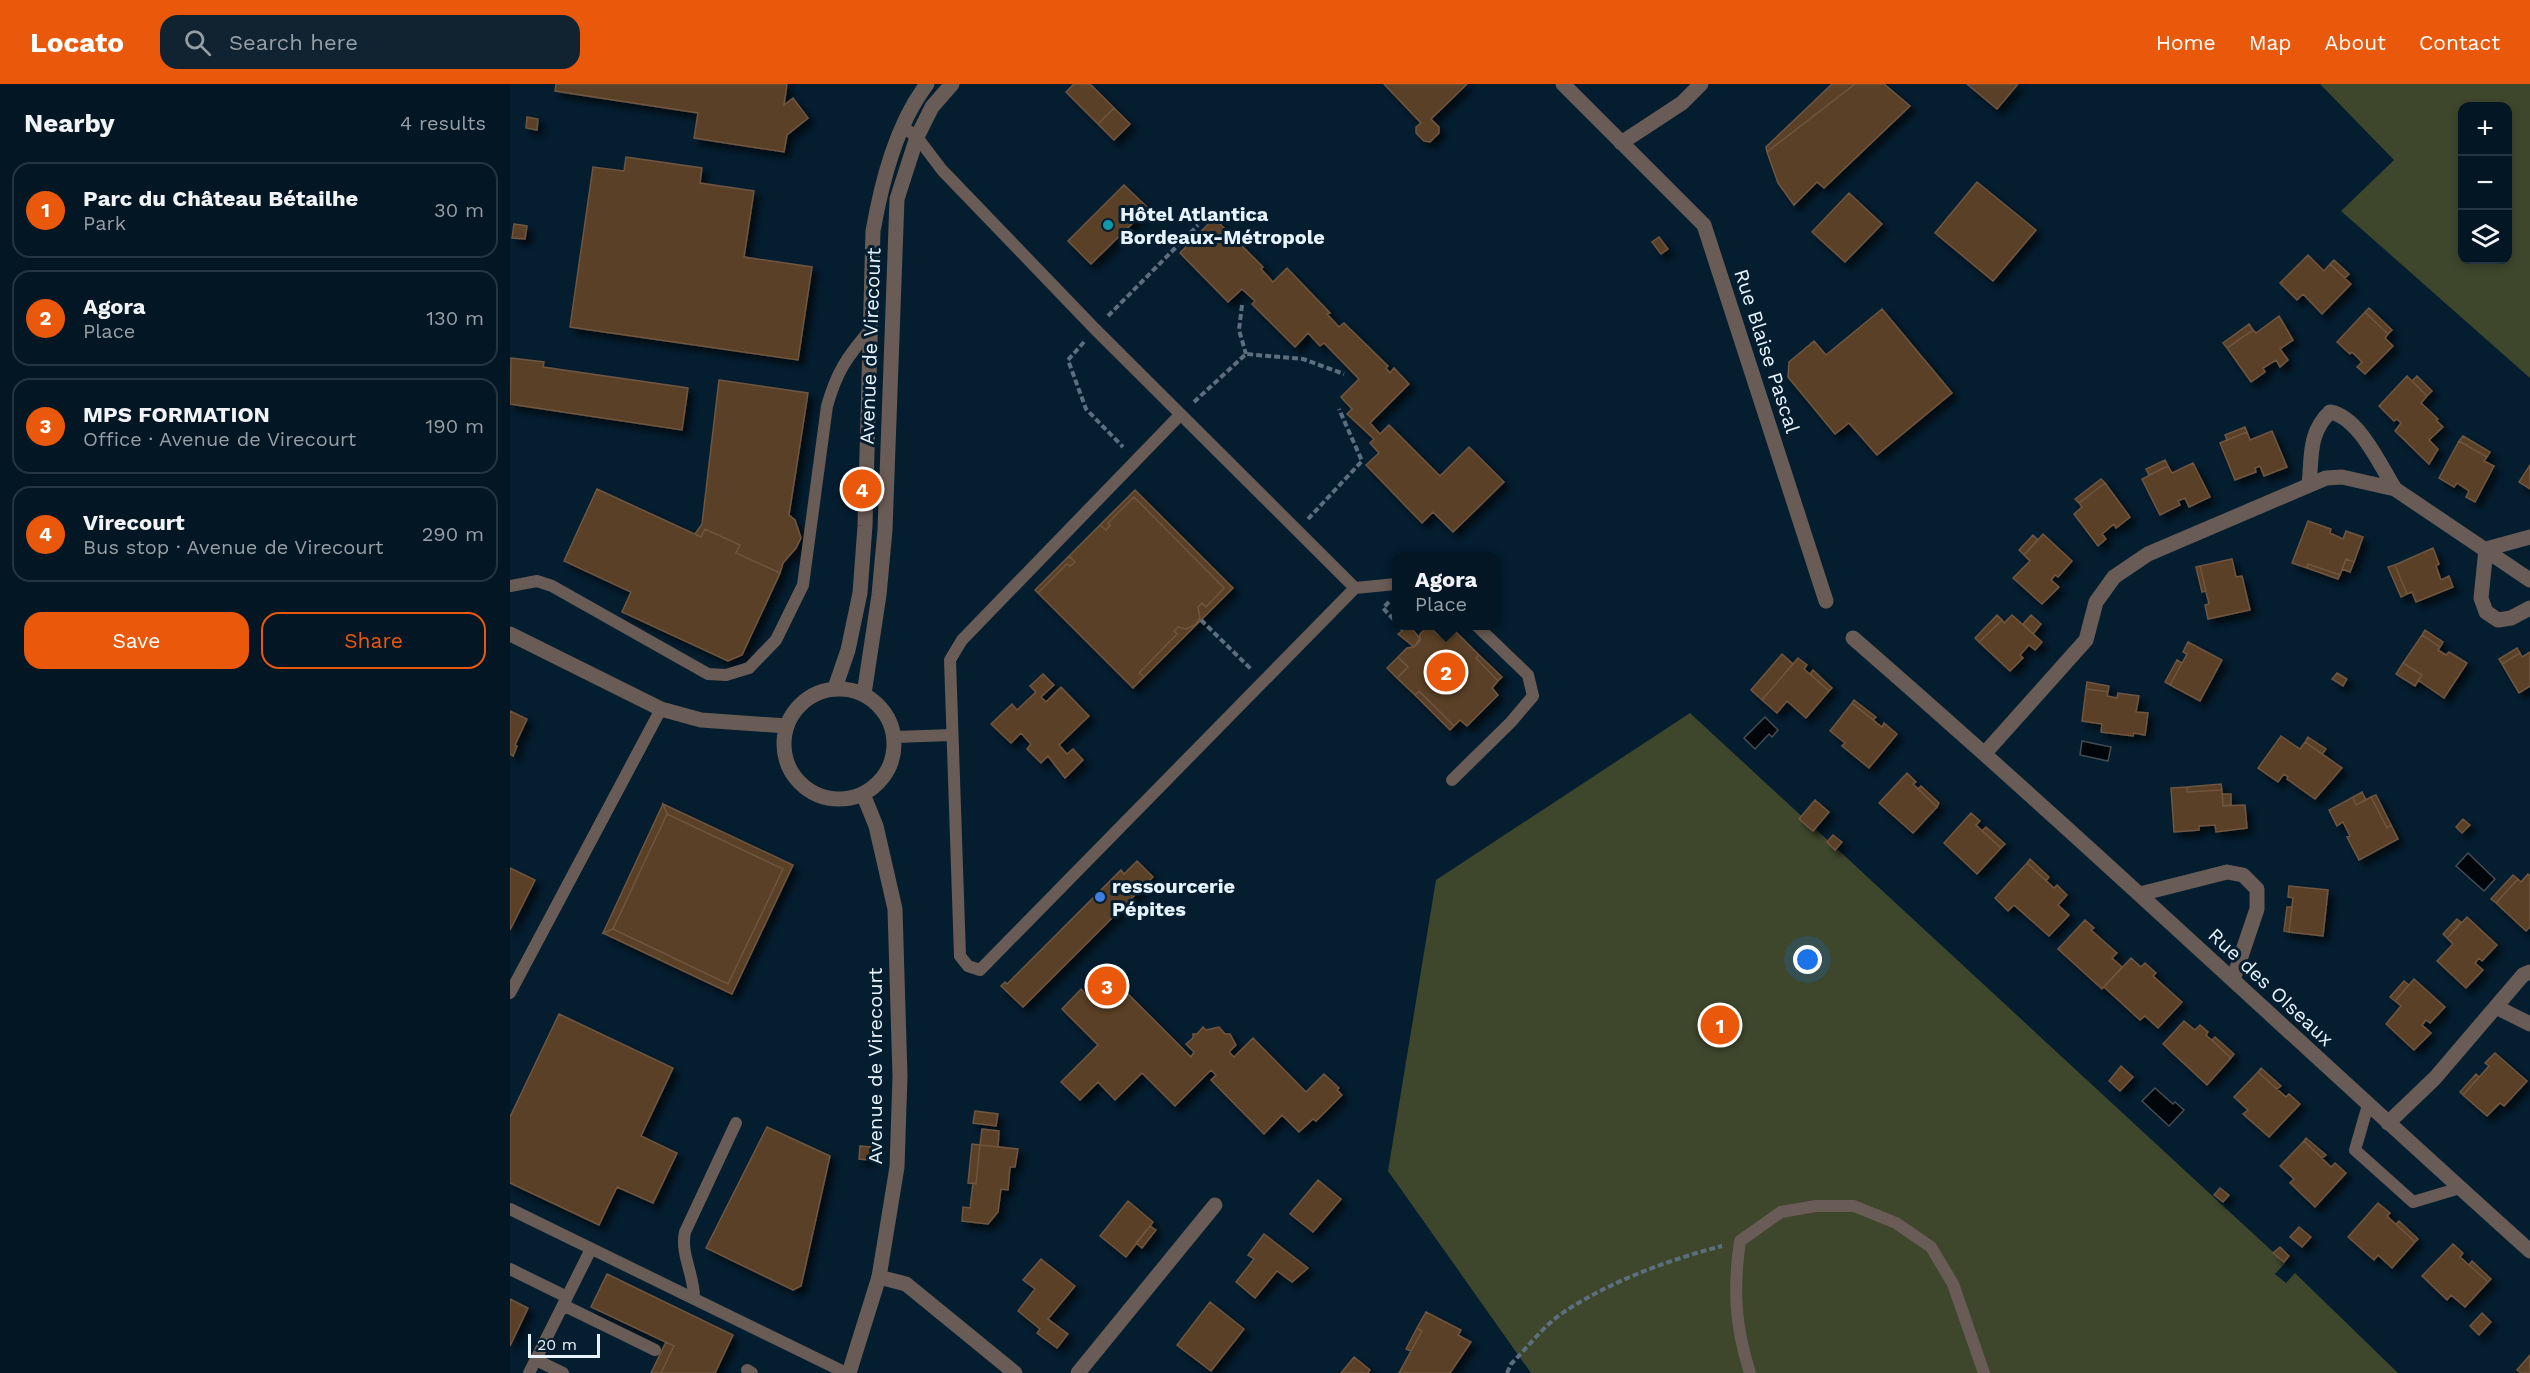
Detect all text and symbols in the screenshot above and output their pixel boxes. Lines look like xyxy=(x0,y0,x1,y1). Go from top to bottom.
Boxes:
search box xyxy=(160,15,580,69)
text: Locato xyxy=(30,26,124,59)
icon: search xyxy=(181,26,214,59)
text: Search here xyxy=(229,30,358,55)
text: Home xyxy=(2156,30,2216,55)
text: Map xyxy=(2249,30,2292,55)
text: About xyxy=(2325,30,2386,55)
text: Contact xyxy=(2419,30,2500,55)
map controls xyxy=(2458,102,2512,264)
button: + xyxy=(2458,102,2512,156)
text: Nearby xyxy=(24,108,115,138)
text: 4 results xyxy=(400,111,486,135)
button: − xyxy=(2458,156,2512,210)
text: Parc du Château Bétailhe xyxy=(83,186,358,211)
text: 1 xyxy=(41,198,50,222)
text: 30 m xyxy=(434,198,484,222)
place label: Hôtel Atlantica Bordeaux-Métropole xyxy=(1120,202,1325,249)
button: layers xyxy=(2458,210,2512,264)
text: Park xyxy=(83,211,126,235)
marker: Hôtel Atlantica Bordeaux-Métropole xyxy=(1101,218,1115,232)
street label: Avenue de Virecourt xyxy=(855,247,885,445)
street label: Rue Blaise Pascal xyxy=(1729,266,1805,436)
text: Agora xyxy=(83,294,145,319)
text: 2 xyxy=(40,306,51,330)
text: 130 m xyxy=(426,306,484,330)
text: Place xyxy=(83,319,135,343)
text: MPS FORMATION xyxy=(83,402,270,427)
text: 3 xyxy=(40,414,51,438)
text: 190 m xyxy=(426,414,484,438)
text: Office · Avenue de Virecourt xyxy=(83,427,356,451)
pin: 4 xyxy=(842,466,882,512)
text: Virecourt xyxy=(83,510,185,535)
text: 4 xyxy=(39,522,52,546)
text: 290 m xyxy=(422,522,484,546)
text: Bus stop · Avenue de Virecourt xyxy=(83,535,384,559)
popup xyxy=(1392,552,1500,630)
text: Agora xyxy=(1415,567,1477,592)
text: Place xyxy=(1415,592,1467,616)
button: Save xyxy=(24,612,249,669)
button: Share xyxy=(261,612,486,669)
pin: 2 xyxy=(1426,650,1466,694)
place label: ressourcerie Pépites xyxy=(1112,874,1235,921)
marker: ressourcerie Pépites xyxy=(1093,890,1107,904)
street label: Rue des OIseaux xyxy=(2203,923,2339,1051)
your location xyxy=(1793,945,1822,974)
pin: 3 xyxy=(1088,964,1126,1008)
street label: Avenue de Virecourt xyxy=(863,967,887,1164)
pin: 1 xyxy=(1700,1002,1740,1048)
scale bar xyxy=(528,1331,600,1358)
text: 20 m xyxy=(537,1335,577,1354)

